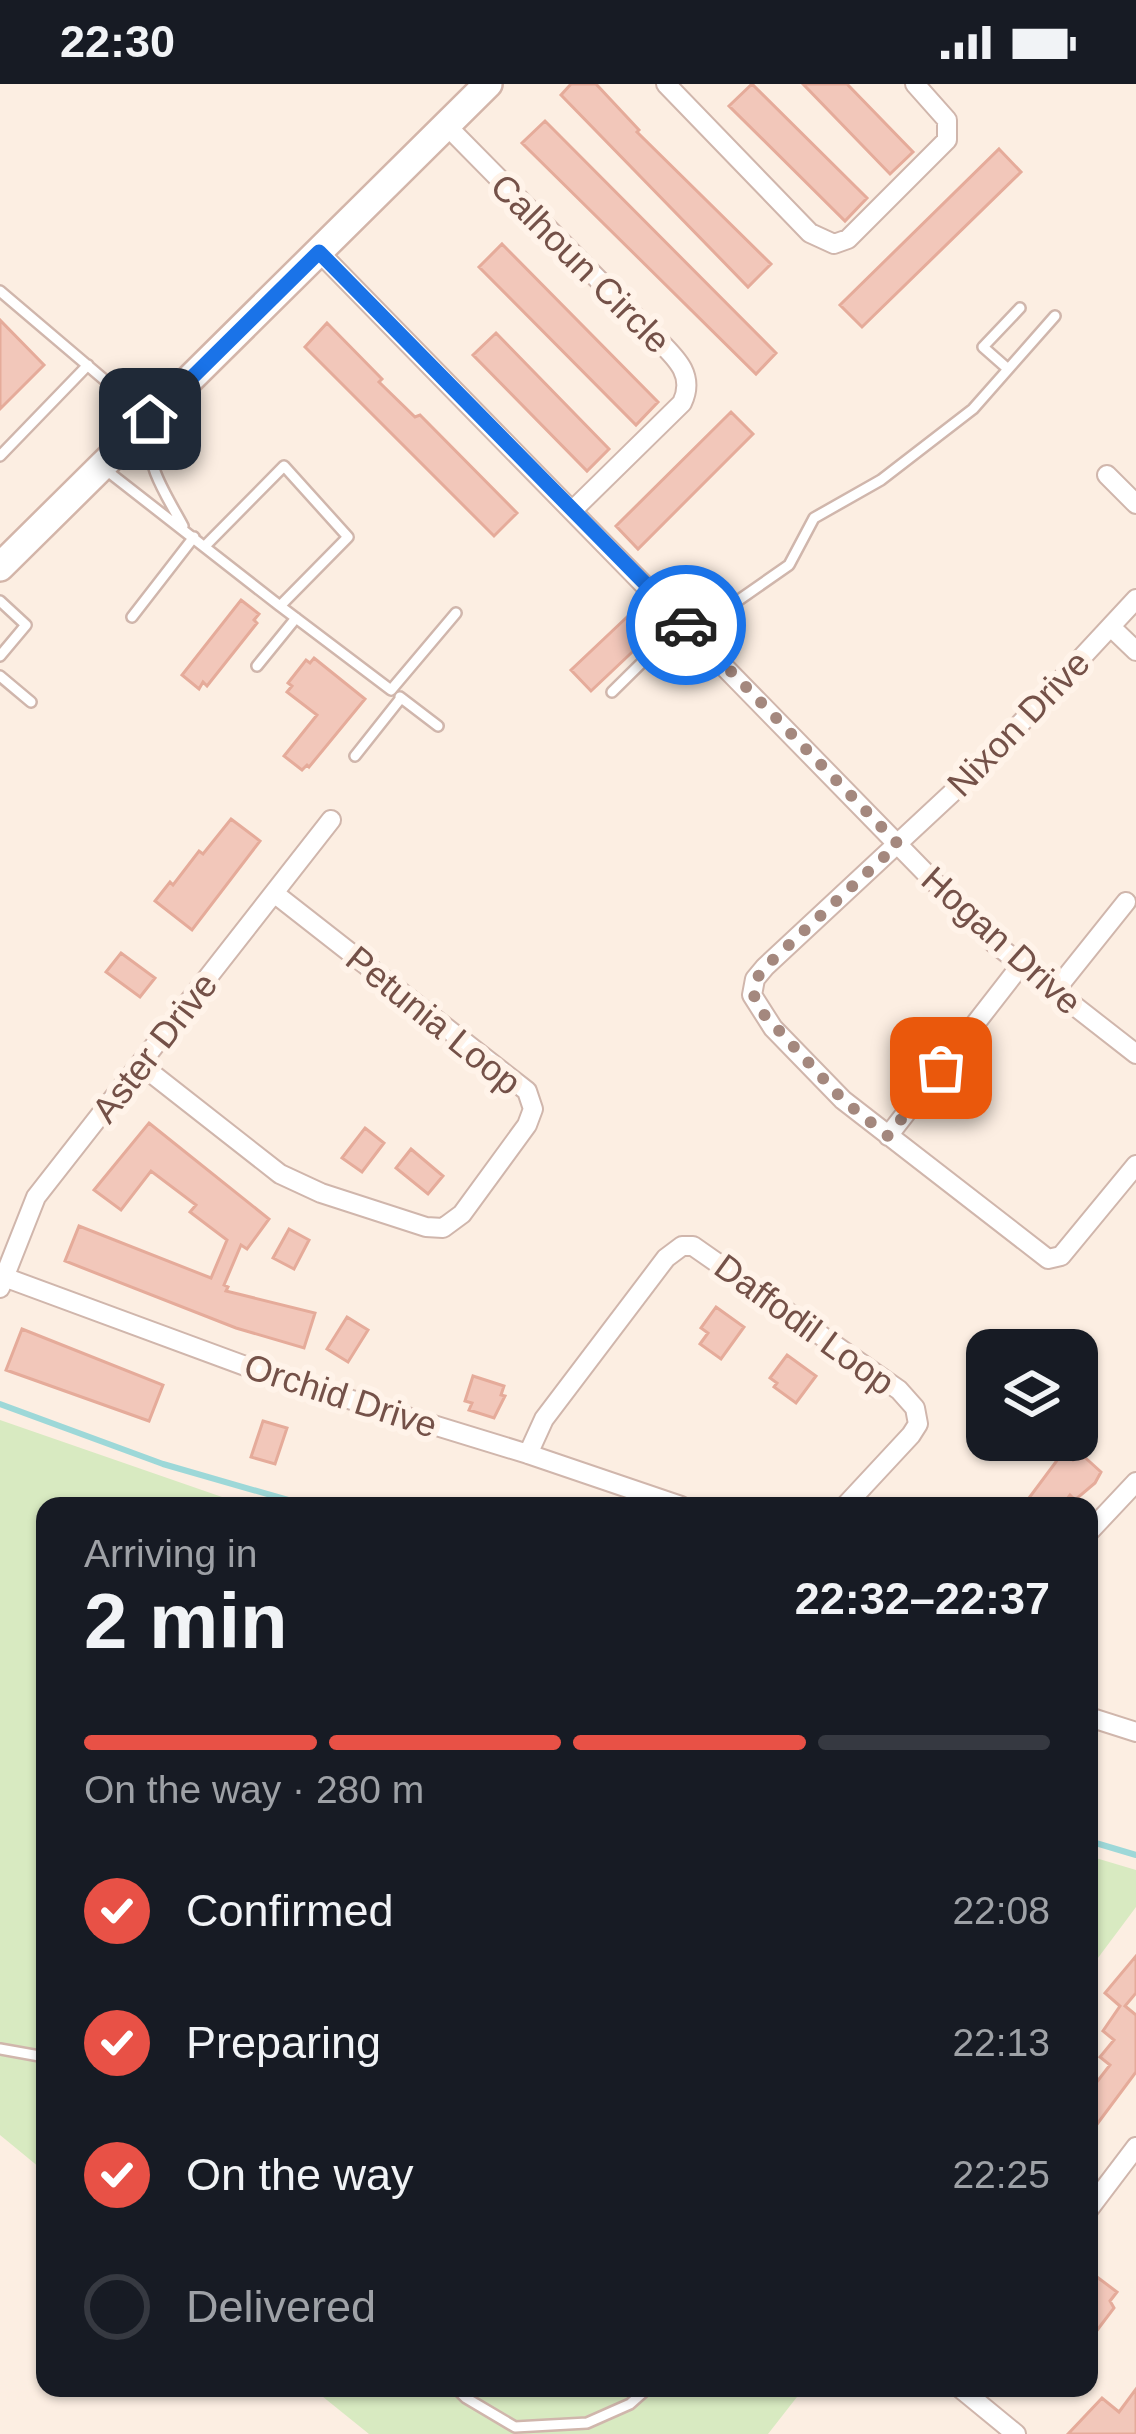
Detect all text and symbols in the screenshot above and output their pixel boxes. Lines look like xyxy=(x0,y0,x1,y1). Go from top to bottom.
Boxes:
text: 22:30 xyxy=(60,16,175,67)
street label: Calhoun Circle xyxy=(483,165,679,361)
pin xyxy=(99,368,201,470)
icon: home xyxy=(117,386,183,452)
courier xyxy=(626,565,746,685)
icon: car xyxy=(653,592,719,658)
street label: Nixon Drive xyxy=(939,642,1098,805)
street label: Hogan Drive xyxy=(914,858,1090,1023)
street label: Petunia Loop xyxy=(338,938,529,1103)
street label: Aster Drive xyxy=(83,965,225,1130)
pin xyxy=(890,1017,992,1119)
icon: bag xyxy=(908,1035,974,1101)
street label: Daffodil Loop xyxy=(707,1246,902,1403)
map controls xyxy=(966,1329,1098,1461)
button: layers xyxy=(966,1329,1098,1461)
street label: Orchid Drive xyxy=(239,1345,442,1446)
text: Arriving in xyxy=(84,1532,257,1575)
text: 22:32–22:37 xyxy=(795,1573,1050,1624)
text: 2 min xyxy=(84,1577,288,1665)
text: On the way · 280 m xyxy=(84,1768,424,1811)
icon: check xyxy=(84,1878,150,1944)
text: Confirmed xyxy=(186,1885,394,1936)
text: 22:08 xyxy=(952,1889,1050,1932)
icon: check xyxy=(84,2010,150,2076)
text: Preparing xyxy=(186,2017,381,2068)
text: 22:13 xyxy=(952,2021,1050,2064)
icon: check xyxy=(84,2142,150,2208)
text: On the way xyxy=(186,2149,414,2200)
text: 22:25 xyxy=(952,2153,1050,2196)
text: Delivered xyxy=(186,2281,376,2332)

